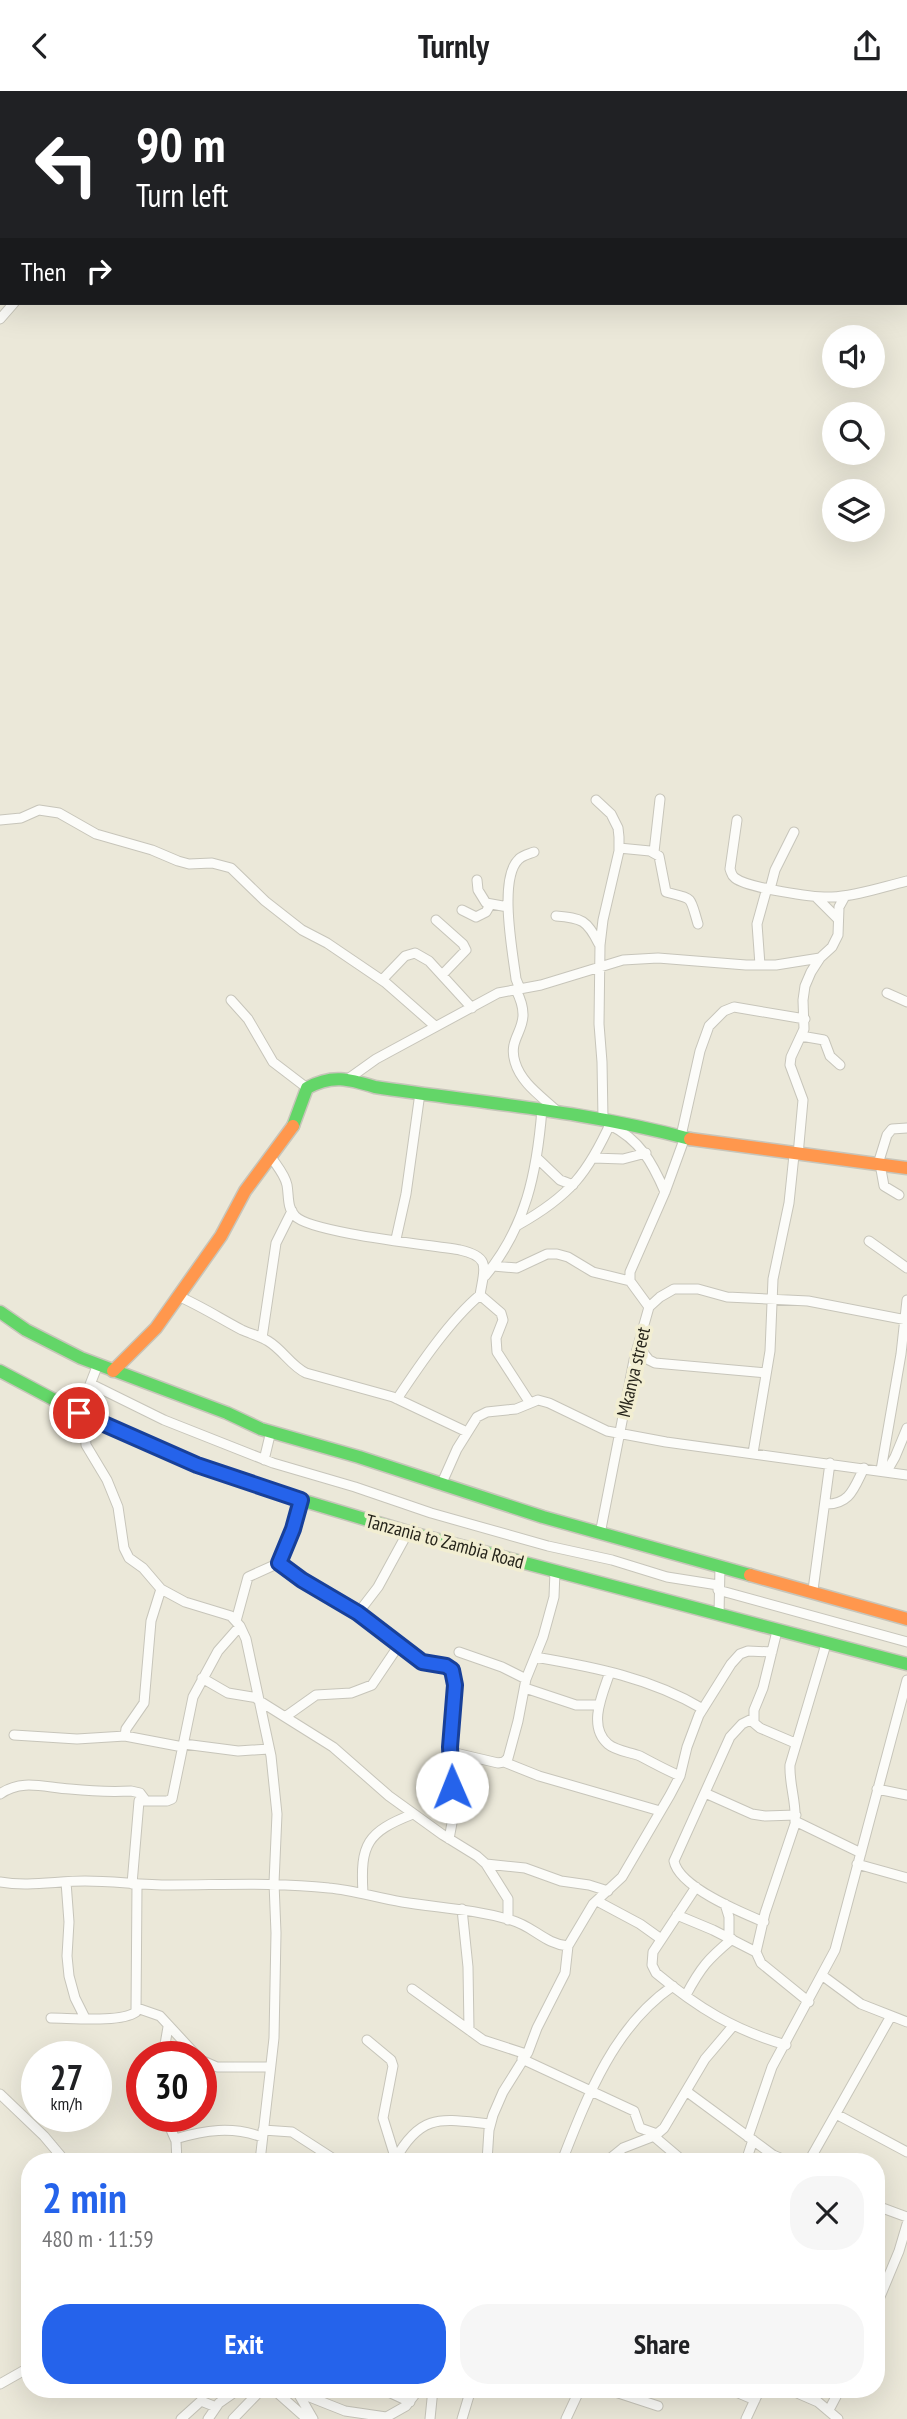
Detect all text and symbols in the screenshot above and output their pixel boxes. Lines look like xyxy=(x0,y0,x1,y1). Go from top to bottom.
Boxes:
text: Turnly xyxy=(418,25,489,67)
icon: back xyxy=(21,27,59,65)
icon: share xyxy=(848,27,886,65)
text: 90 m xyxy=(136,112,225,176)
icon: left xyxy=(21,119,112,210)
text: Turn left xyxy=(136,174,228,216)
icon: right xyxy=(80,252,118,290)
text: Then xyxy=(21,255,66,288)
map controls xyxy=(822,325,885,542)
button: sound xyxy=(822,325,885,388)
button: search xyxy=(822,402,885,465)
button: layers xyxy=(822,479,885,542)
street label: Mkanya street xyxy=(611,1324,655,1419)
pin xyxy=(49,1383,109,1443)
icon: arrive xyxy=(60,1394,98,1432)
street label: Tanzania to Zambia Road xyxy=(363,1508,527,1574)
position arrow xyxy=(415,1750,489,1824)
speed limit sign: 30 xyxy=(126,2041,217,2132)
text: 27 xyxy=(50,2054,83,2100)
text: km/h xyxy=(51,2092,82,2115)
text: 2 min xyxy=(42,2170,127,2225)
button: close xyxy=(790,2176,864,2250)
text: 480 m · 11:59 xyxy=(42,2224,154,2253)
button: Exit xyxy=(42,2304,446,2384)
button: Share xyxy=(460,2304,864,2384)

